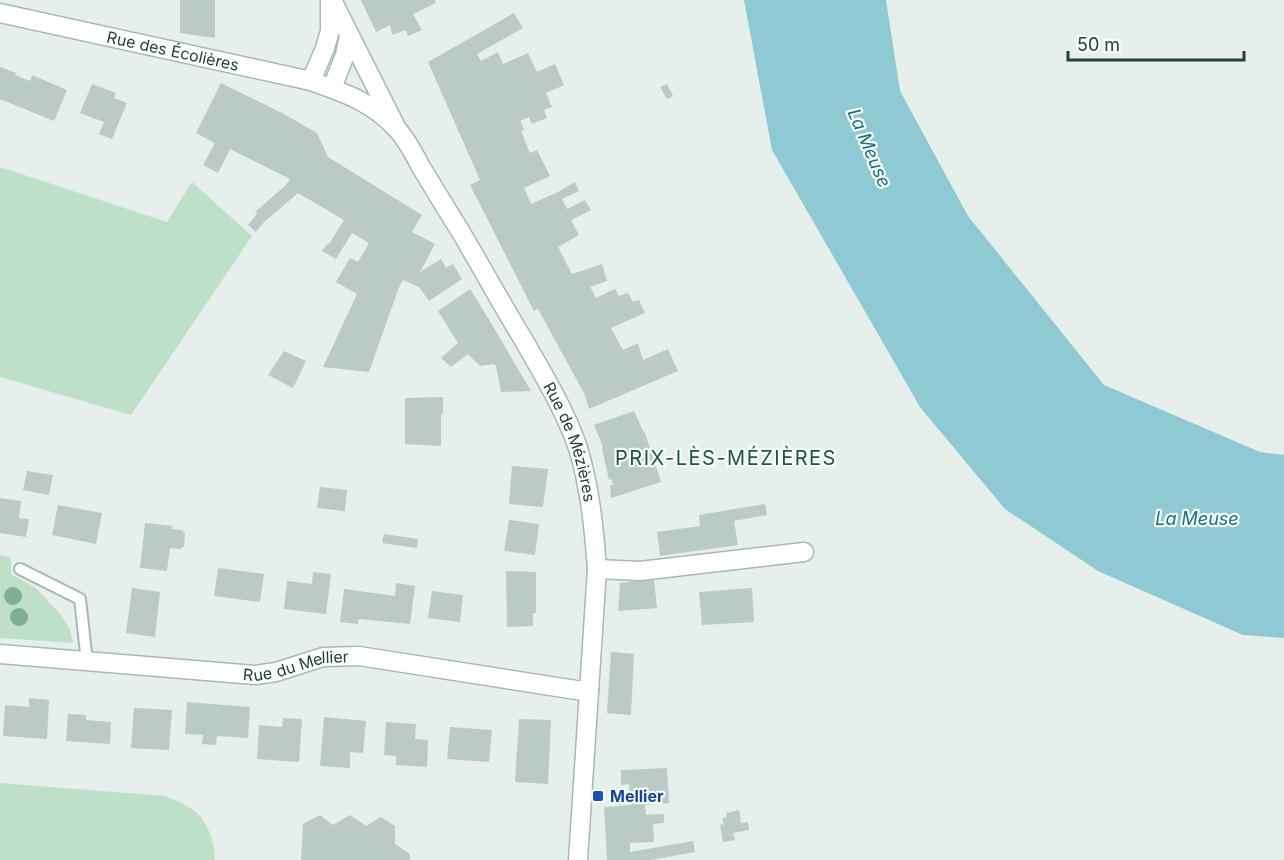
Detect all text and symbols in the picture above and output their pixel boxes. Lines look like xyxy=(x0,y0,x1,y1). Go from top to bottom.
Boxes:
scale bar xyxy=(1068,24,1244,62)
street label: Rue des Écolières xyxy=(105,27,241,75)
text: 50 m xyxy=(1077,34,1120,55)
water label: La Meuse xyxy=(843,105,895,190)
street label: Rue de Mézières xyxy=(539,378,600,503)
district label: PRIX-LÈS-MÉZIÈRES xyxy=(615,445,837,470)
water label: La Meuse xyxy=(1155,508,1239,529)
street label: Rue du Mellier xyxy=(242,646,349,685)
place label: Mellier xyxy=(610,786,664,806)
marker: Mellier xyxy=(591,789,605,803)

